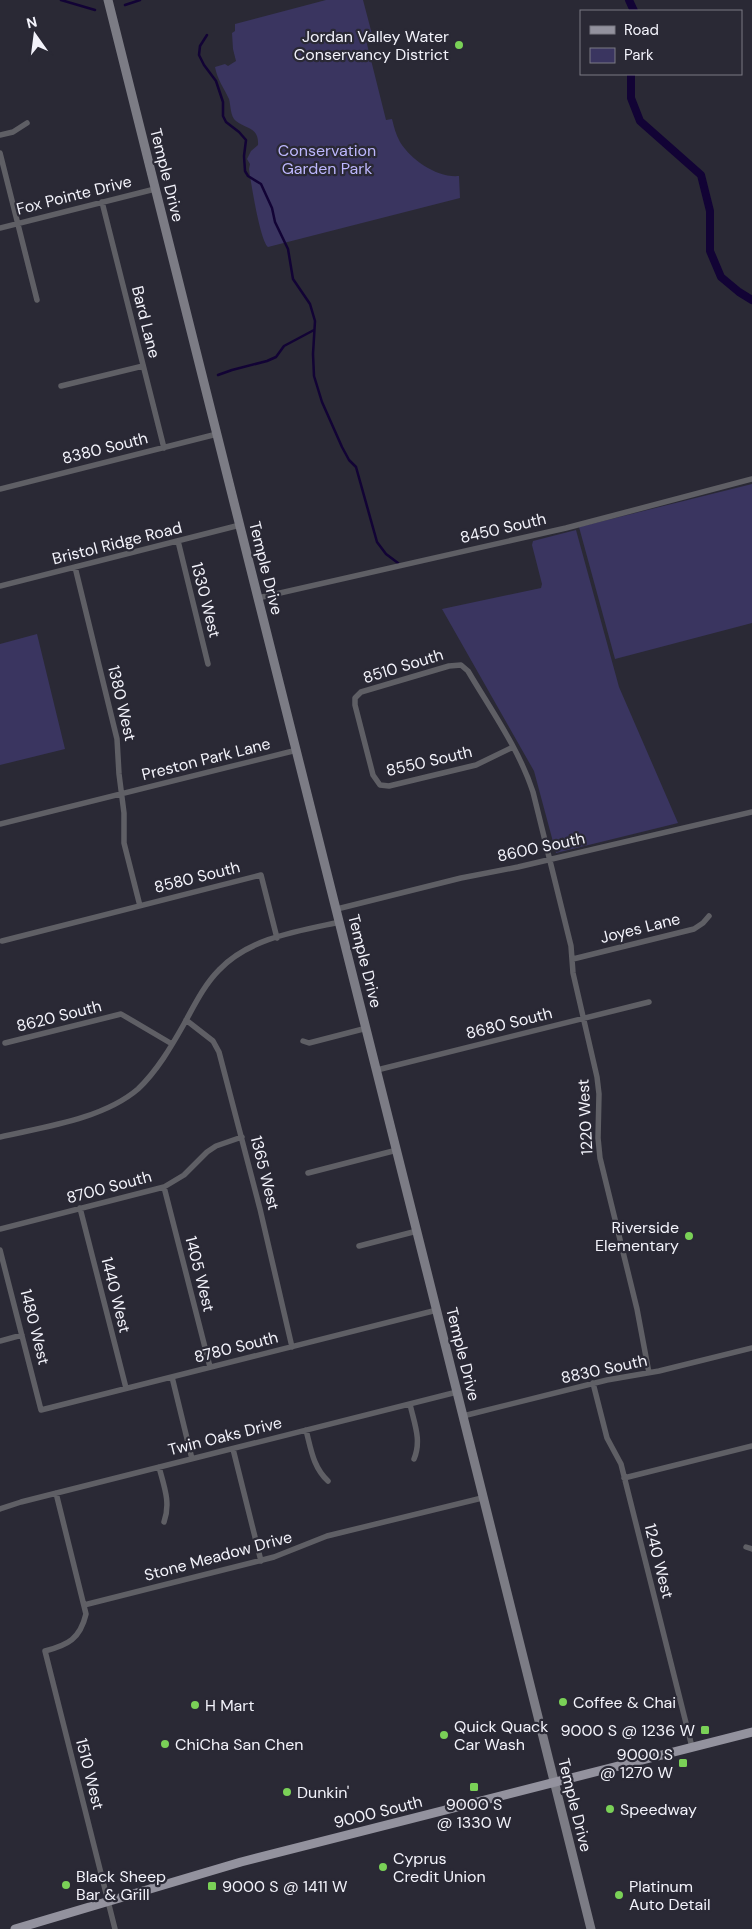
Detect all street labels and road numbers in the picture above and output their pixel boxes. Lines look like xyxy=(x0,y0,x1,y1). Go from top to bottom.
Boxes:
street label: Temple Drive xyxy=(145,126,189,224)
street label: Fox Pointe Drive xyxy=(14,171,134,219)
street label: Bard Lane xyxy=(127,284,165,360)
street label: 8380 South xyxy=(60,427,150,469)
street label: 8450 South xyxy=(458,508,548,548)
street label: Bristol Ridge Road xyxy=(50,517,184,569)
street label: Temple Drive xyxy=(244,519,288,617)
street label: 1330 West xyxy=(187,560,225,640)
street label: 8510 South xyxy=(360,644,446,688)
street label: 1380 West xyxy=(103,663,141,743)
street label: Preston Park Lane xyxy=(139,733,273,785)
street label: 8550 South xyxy=(384,741,474,781)
street label: 8600 South xyxy=(495,827,587,867)
street label: 8580 South xyxy=(152,856,242,898)
street label: Joyes Lane xyxy=(598,908,682,948)
street label: Temple Drive xyxy=(343,912,387,1010)
street label: 8620 South xyxy=(14,995,104,1037)
street label: 8680 South xyxy=(464,1002,554,1044)
street label: 1220 West xyxy=(573,1078,597,1156)
street label: 1365 West xyxy=(246,1134,284,1212)
street label: 8700 South xyxy=(64,1166,154,1208)
street label: 1405 West xyxy=(180,1234,220,1314)
street label: 1440 West xyxy=(96,1255,136,1335)
street label: 1480 West xyxy=(15,1287,55,1367)
street label: Temple Drive xyxy=(441,1305,485,1403)
street label: 8780 South xyxy=(192,1326,280,1368)
street label: 8830 South xyxy=(559,1350,649,1388)
street label: Twin Oaks Drive xyxy=(166,1412,284,1460)
street label: 1240 West xyxy=(640,1521,678,1601)
street label: Stone Meadow Drive xyxy=(142,1526,294,1586)
street label: 1510 West xyxy=(71,1736,109,1812)
street label: Temple Drive xyxy=(553,1756,597,1854)
street label: 9000 South xyxy=(332,1791,424,1833)

